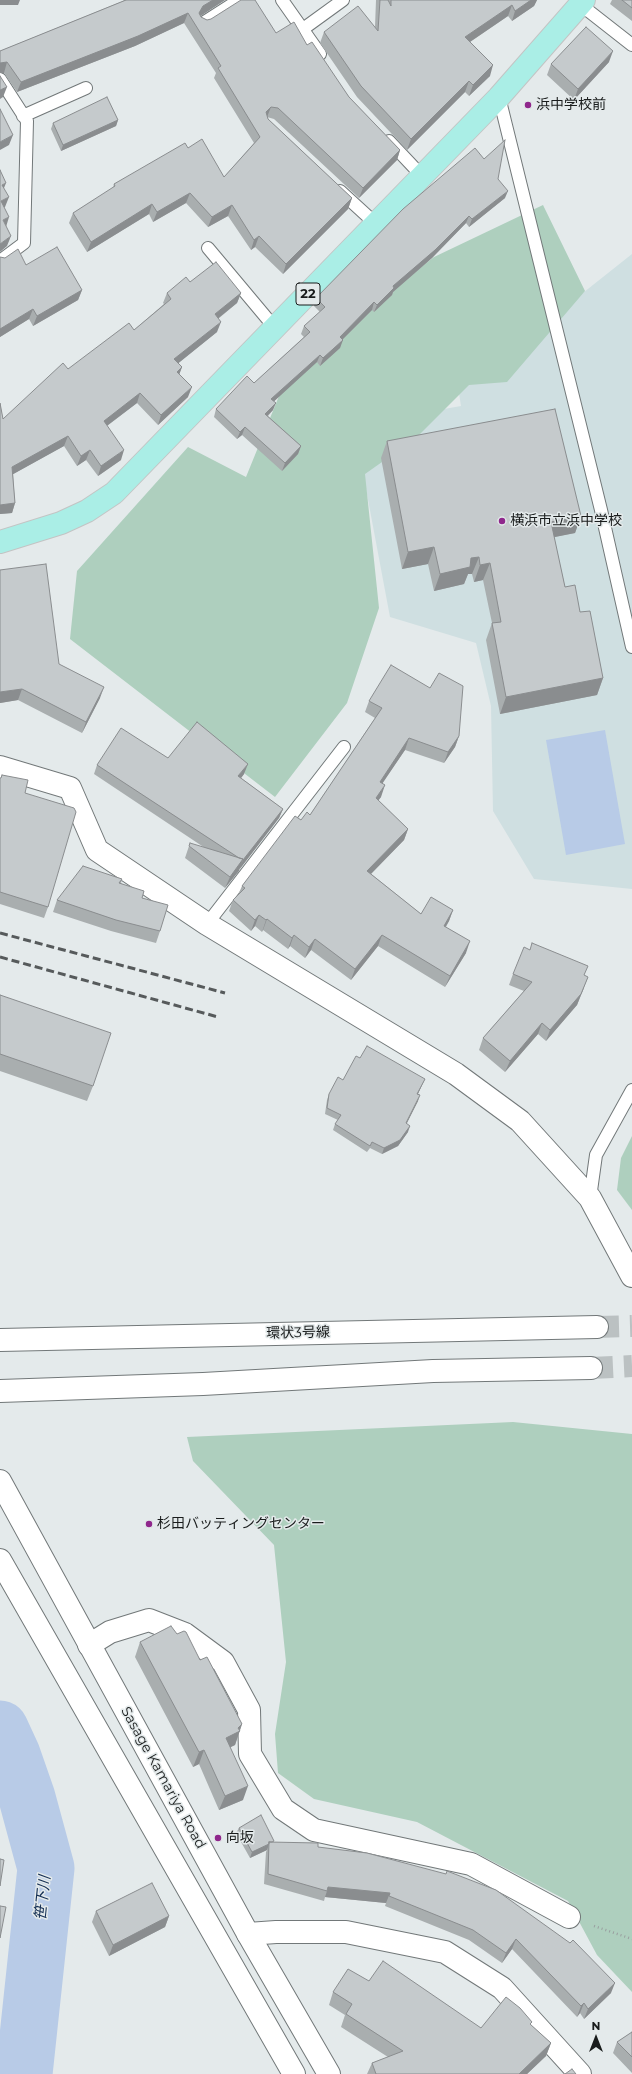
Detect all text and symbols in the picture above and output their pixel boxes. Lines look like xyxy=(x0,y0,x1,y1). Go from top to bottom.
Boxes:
place label: 浜中学校前 xyxy=(536,97,606,113)
marker: 浜中学校前 xyxy=(523,100,533,110)
road number: 22 xyxy=(296,283,320,305)
place label: 横浜市立浜中学校 xyxy=(510,513,622,529)
marker: 横浜市立浜中学校 xyxy=(497,516,507,526)
street label: 環状3号線 xyxy=(266,1324,330,1342)
place label: 杉田バッティングセンター xyxy=(157,1516,325,1532)
marker: 杉田バッティングセンター xyxy=(144,1519,154,1529)
street label: Sasage Kamariya Road xyxy=(117,1704,209,1852)
place label: 向坂 xyxy=(226,1830,254,1846)
marker: 向坂 xyxy=(213,1833,223,1843)
water label: 笹下川 xyxy=(32,1875,54,1921)
north arrow xyxy=(576,2018,616,2058)
text: N xyxy=(592,2019,600,2033)

